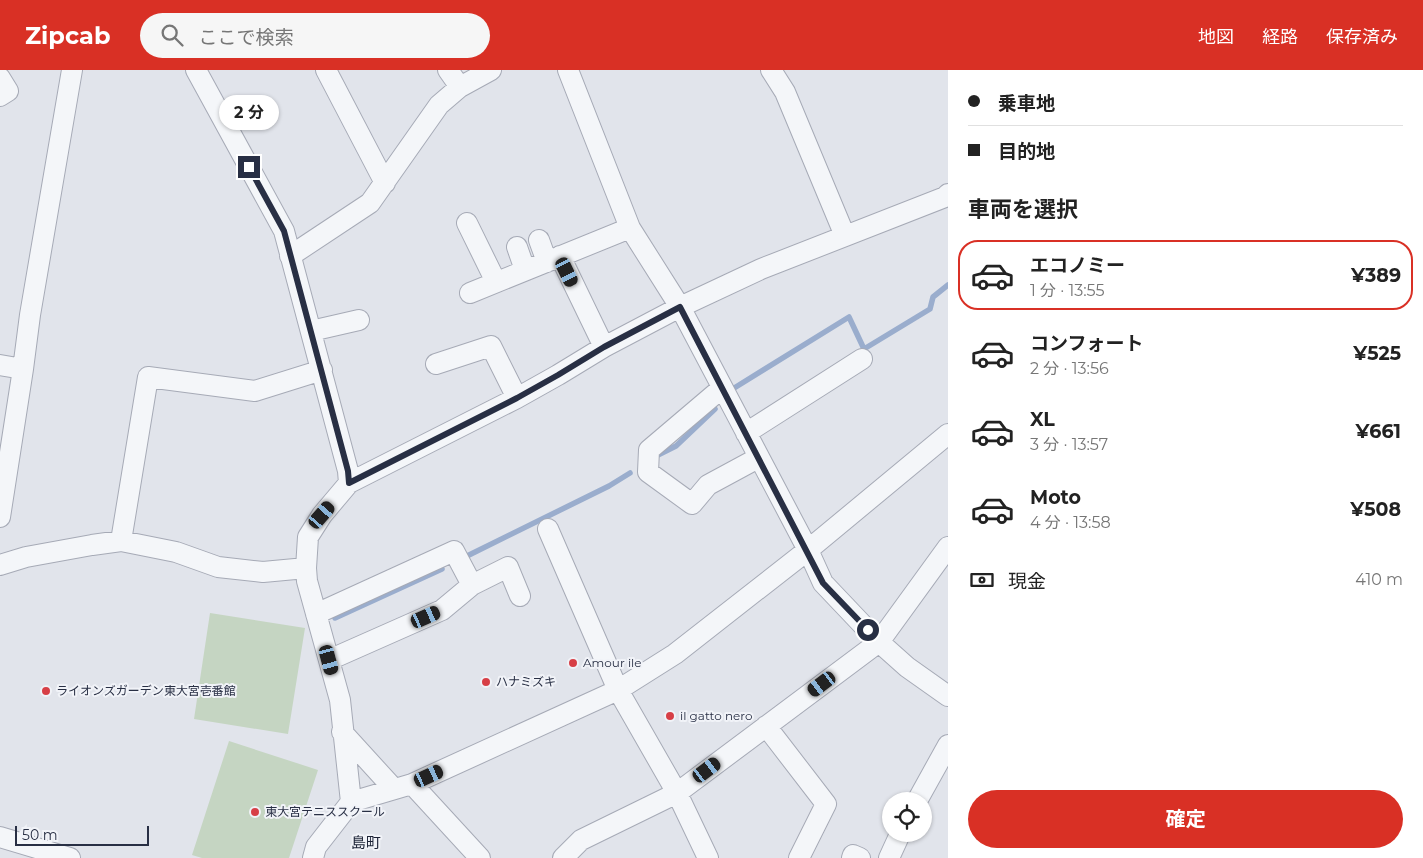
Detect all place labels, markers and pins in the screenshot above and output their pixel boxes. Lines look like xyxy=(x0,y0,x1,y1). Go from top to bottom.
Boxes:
place label: Amour ile xyxy=(583,655,642,670)
marker: Amour ile xyxy=(567,657,579,669)
place label: ハナミズキ xyxy=(496,674,556,689)
marker: ハナミズキ xyxy=(480,676,492,688)
place label: ライオンズガーデン東大宮壱番館 xyxy=(56,683,236,698)
marker: ライオンズガーデン東大宮壱番館 xyxy=(40,685,52,697)
place label: il gatto nero xyxy=(680,708,752,723)
marker: il gatto nero xyxy=(664,710,676,722)
place label: 東大宮テニススクール xyxy=(265,804,385,819)
marker: 東大宮テニススクール xyxy=(249,806,261,818)

